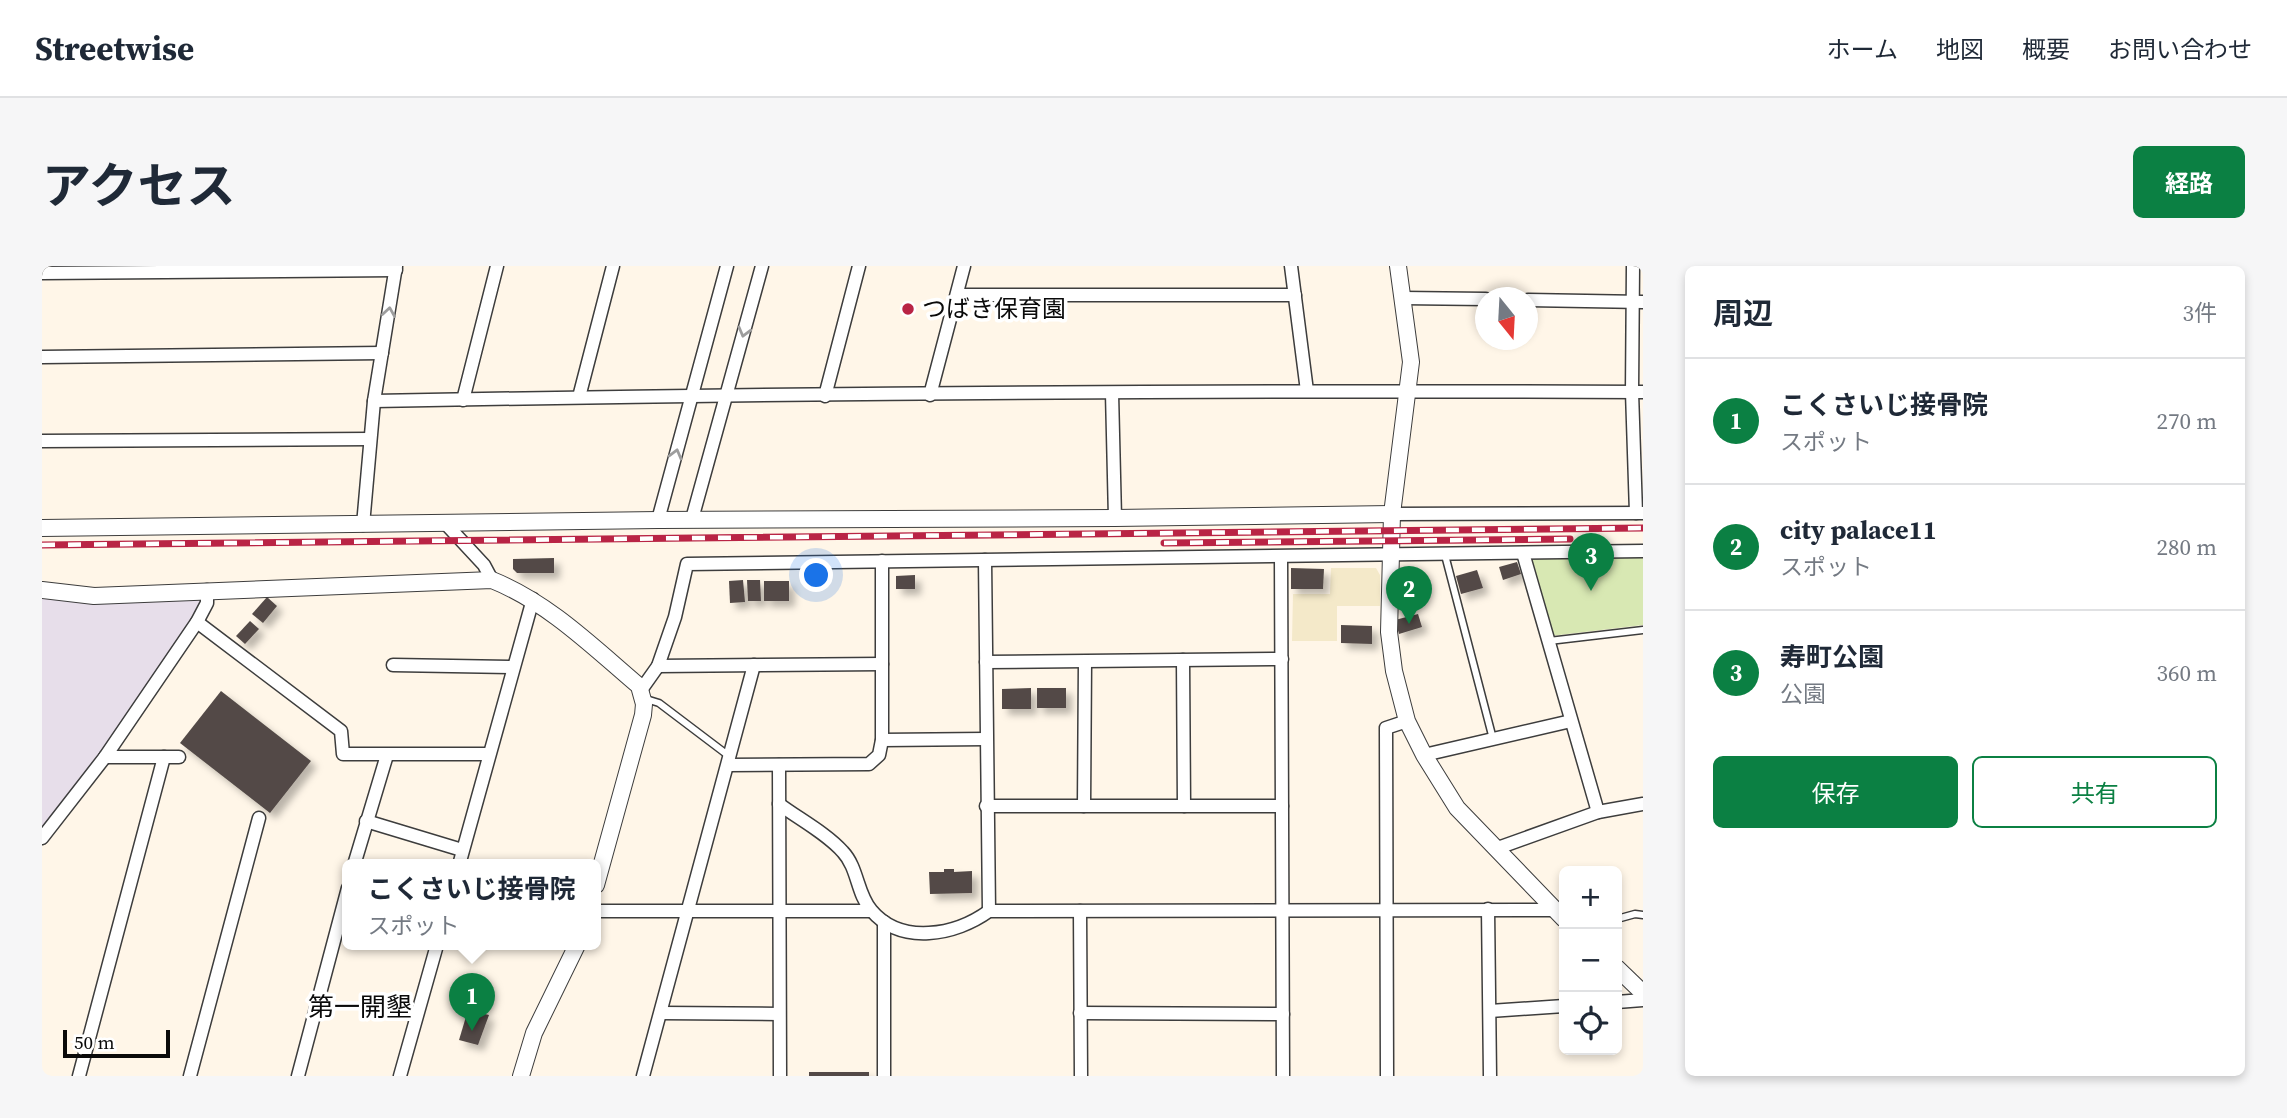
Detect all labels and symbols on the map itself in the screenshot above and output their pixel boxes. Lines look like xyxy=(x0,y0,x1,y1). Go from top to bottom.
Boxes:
north arrow xyxy=(1475,287,1538,350)
place label: つばき保育園 xyxy=(922,292,1066,325)
marker: つばき保育園 xyxy=(900,301,916,317)
one-way arrow xyxy=(381,306,396,318)
one-way arrow xyxy=(737,326,752,338)
one-way arrow xyxy=(668,448,682,460)
pin: 3 xyxy=(1568,533,1614,591)
your location xyxy=(799,558,833,592)
pin: 2 xyxy=(1386,566,1432,624)
pin: 1 xyxy=(449,973,495,1031)
district label: 第一開墾 xyxy=(308,989,412,1025)
scale bar xyxy=(63,1027,170,1059)

